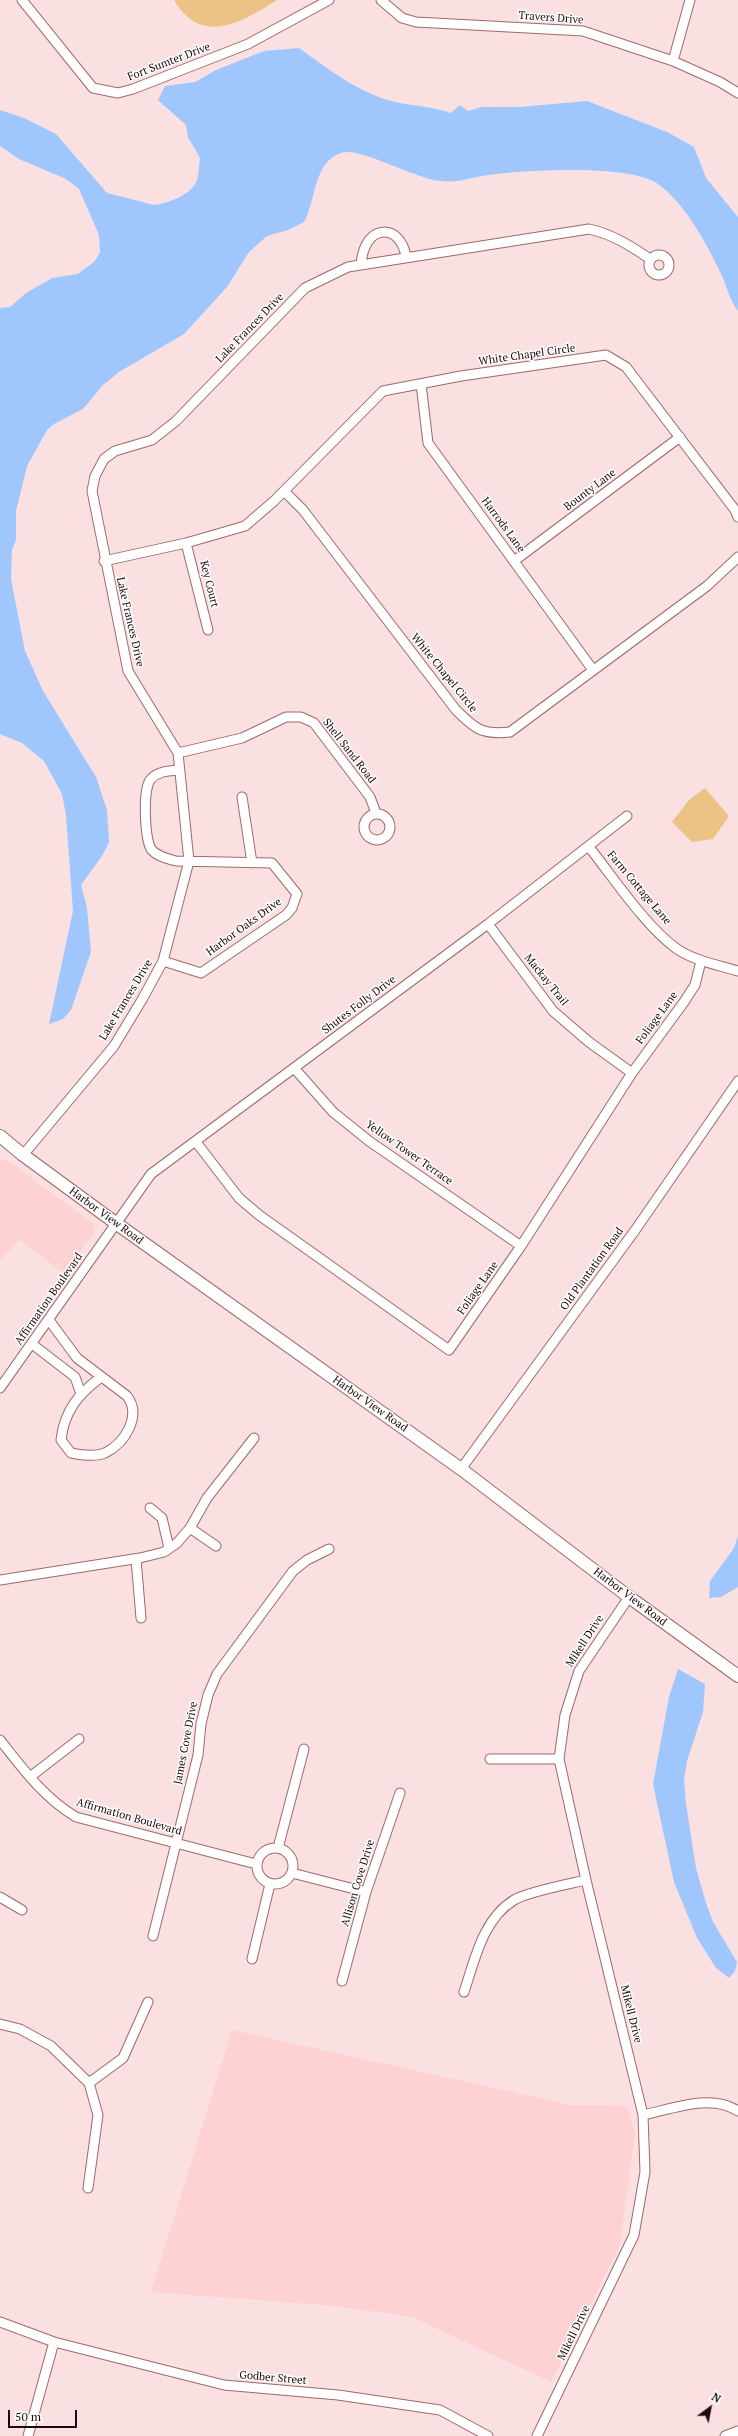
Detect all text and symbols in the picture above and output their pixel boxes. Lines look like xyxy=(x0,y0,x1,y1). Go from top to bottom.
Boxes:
street label: Travers Drive xyxy=(518,9,584,27)
street label: Fort Sumter Drive xyxy=(126,40,212,84)
street label: Lake Frances Drive xyxy=(213,290,287,366)
street label: White Chapel Circle xyxy=(478,342,576,368)
street label: Bounty Lane xyxy=(561,466,619,514)
street label: Harrods Lane xyxy=(478,495,528,555)
street label: Key Court xyxy=(197,559,221,609)
street label: Lake Frances Drive xyxy=(113,576,147,668)
street label: White Chapel Circle xyxy=(408,631,480,715)
street label: Shell Sand Road xyxy=(320,716,378,786)
street label: Farm Cottage Lane xyxy=(604,848,674,928)
street label: Harbor Oaks Drive xyxy=(204,895,284,959)
street label: Mackay Trail xyxy=(521,952,571,1008)
street label: Lake Frances Drive xyxy=(97,957,155,1043)
street label: Shutes Folly Drive xyxy=(320,973,398,1037)
street label: Foliage Lane xyxy=(633,989,681,1047)
street label: Yellow Tower Terrace xyxy=(363,1118,455,1188)
street label: Harbor View Road xyxy=(66,1185,146,1247)
street label: Old Plantation Road xyxy=(558,1225,626,1313)
street label: Affirmation Boulevard xyxy=(12,1251,86,1347)
street label: Foliage Lane xyxy=(455,1259,501,1317)
street label: Harbor View Road xyxy=(330,1373,410,1435)
street label: Harbor View Road xyxy=(591,1565,669,1629)
street label: Mikell Drive xyxy=(563,1612,607,1670)
street label: James Cove Drive xyxy=(171,1700,201,1786)
street label: Affirmation Boulevard xyxy=(75,1796,183,1838)
street label: Allison Cove Drive xyxy=(339,1838,377,1928)
street label: Mikell Drive xyxy=(617,1984,645,2044)
street label: Mikell Drive xyxy=(555,2303,593,2363)
street label: Godber Street xyxy=(239,2368,307,2388)
north arrow xyxy=(690,2388,730,2428)
text: N xyxy=(709,2390,724,2406)
scale bar xyxy=(10,2402,79,2428)
text: 50 m xyxy=(15,2409,41,2424)

